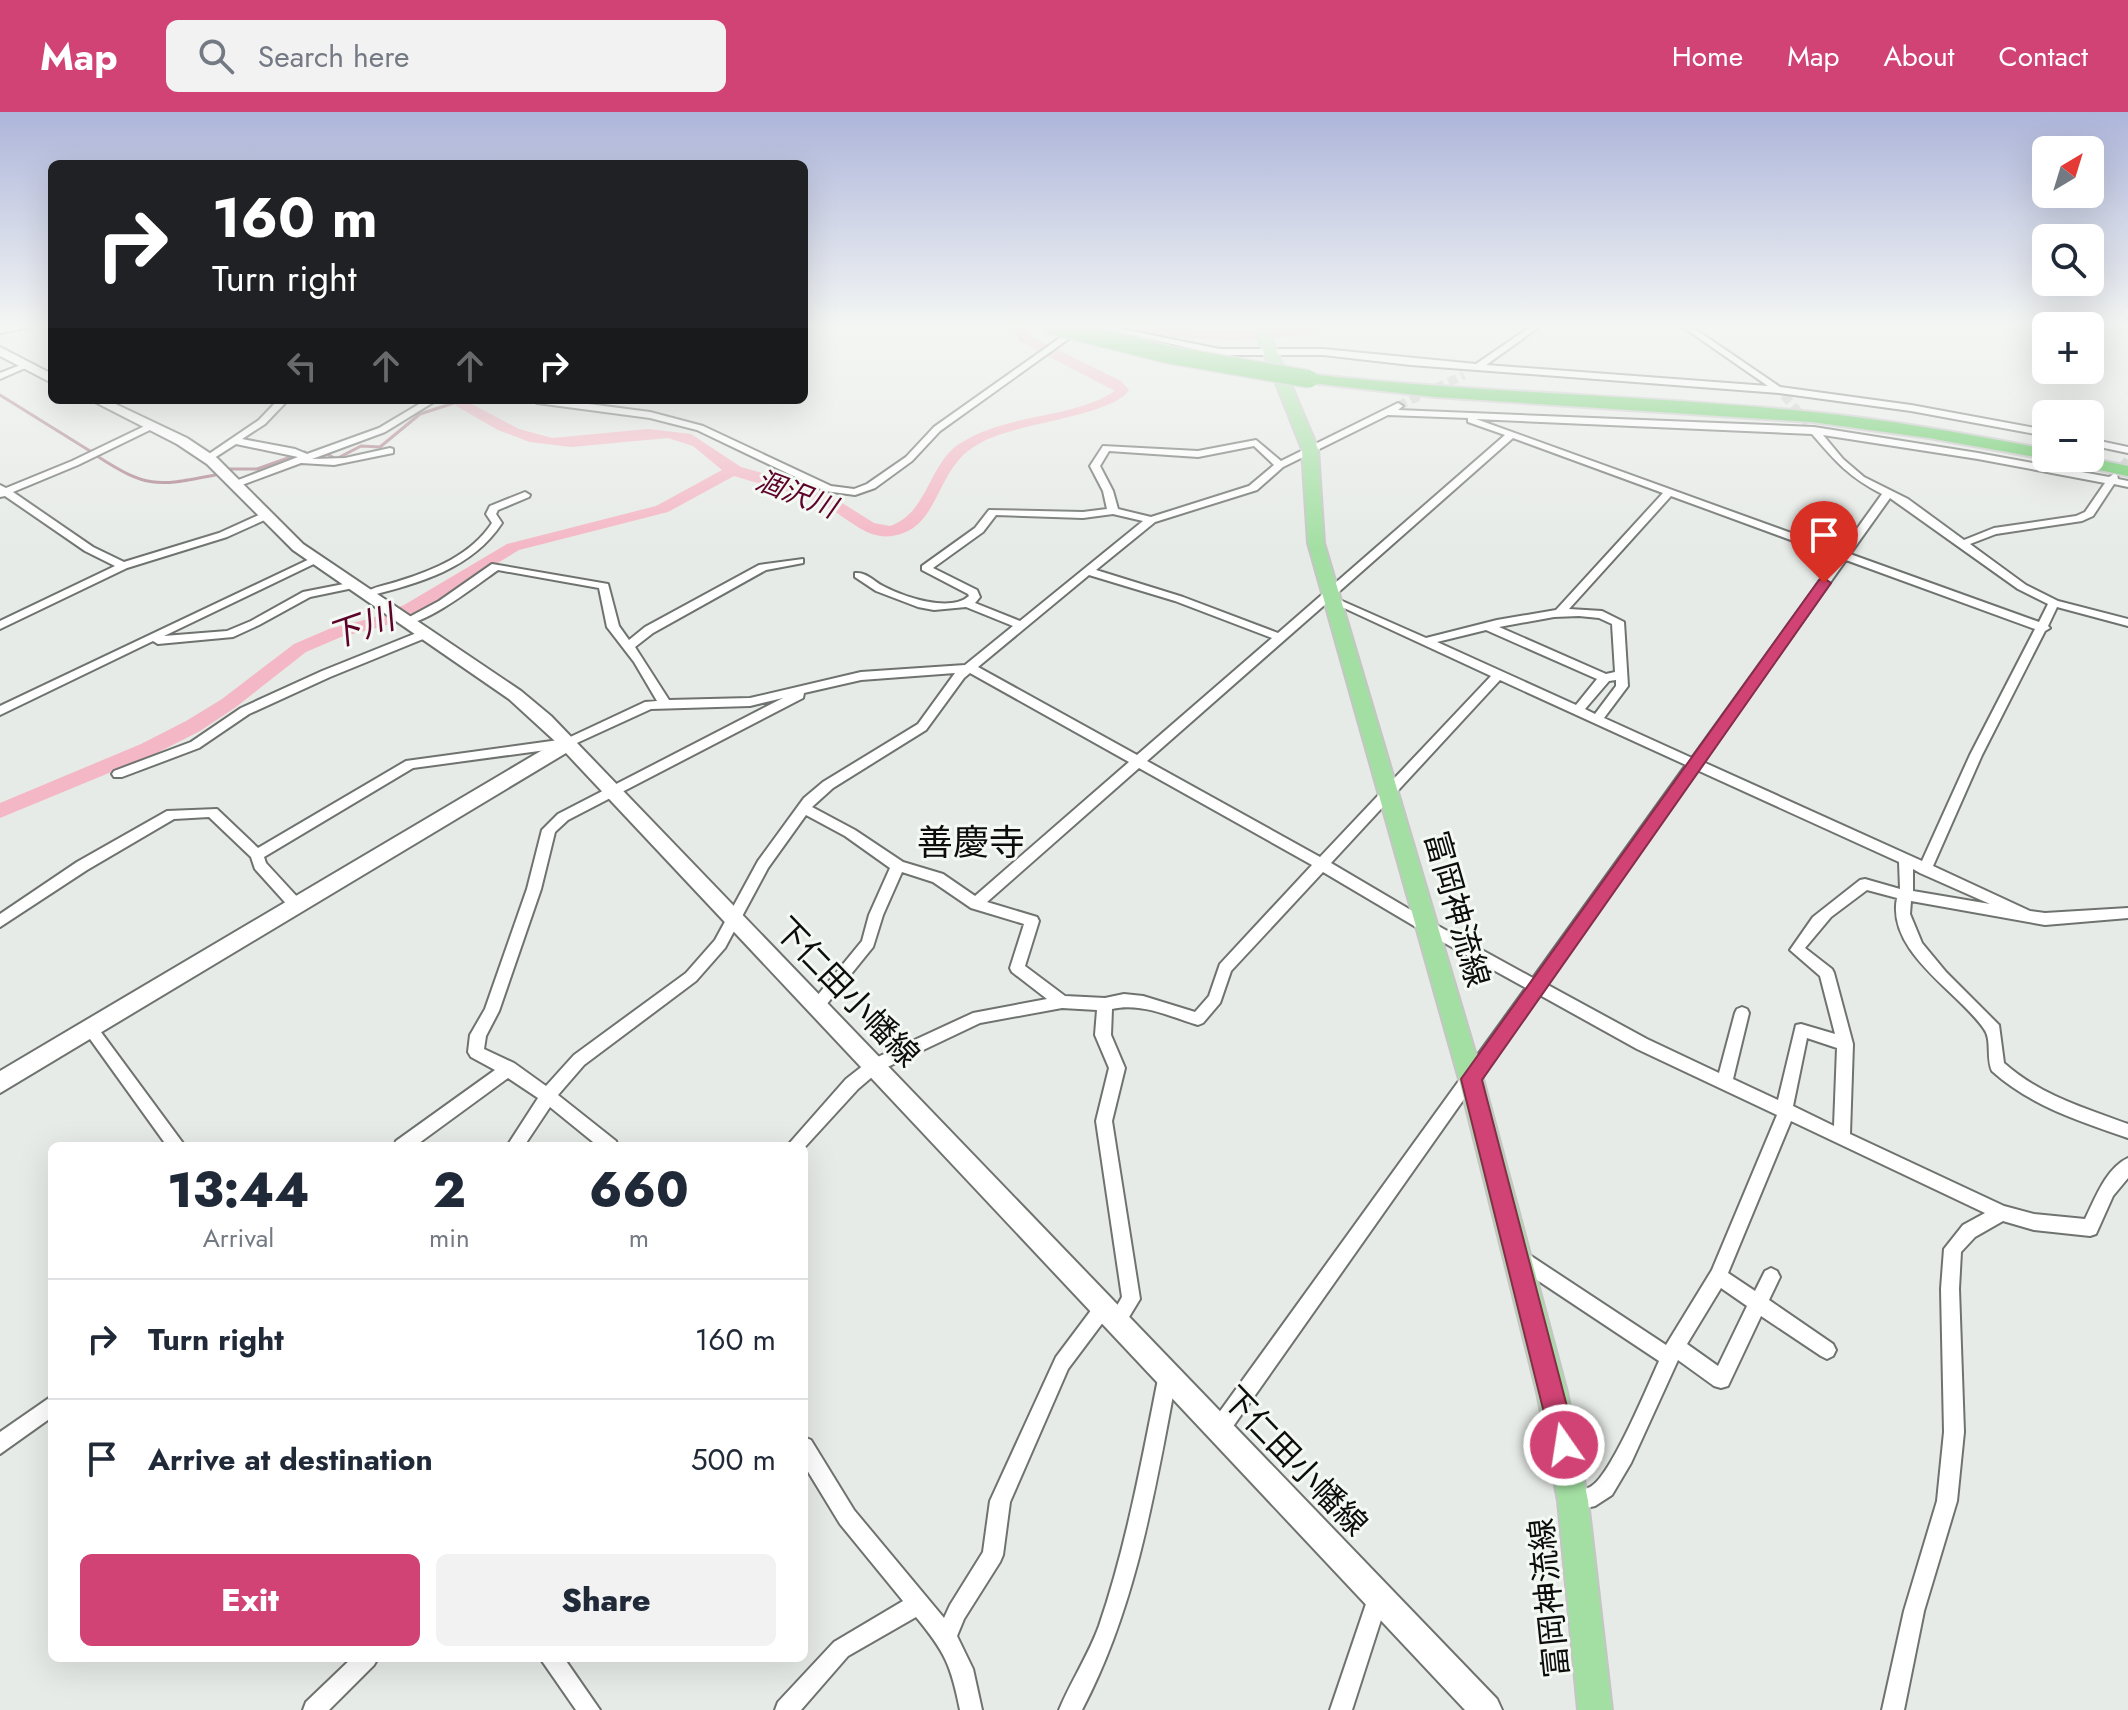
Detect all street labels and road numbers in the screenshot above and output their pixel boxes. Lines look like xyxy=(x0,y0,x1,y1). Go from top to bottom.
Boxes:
street label: 富岡神流線 xyxy=(1413,826,1501,992)
street label: 下仁田小幡線 xyxy=(764,907,930,1077)
street label: 下仁田小幡線 xyxy=(1212,1376,1378,1546)
street label: 富岡神流線 xyxy=(1518,1516,1580,1680)

